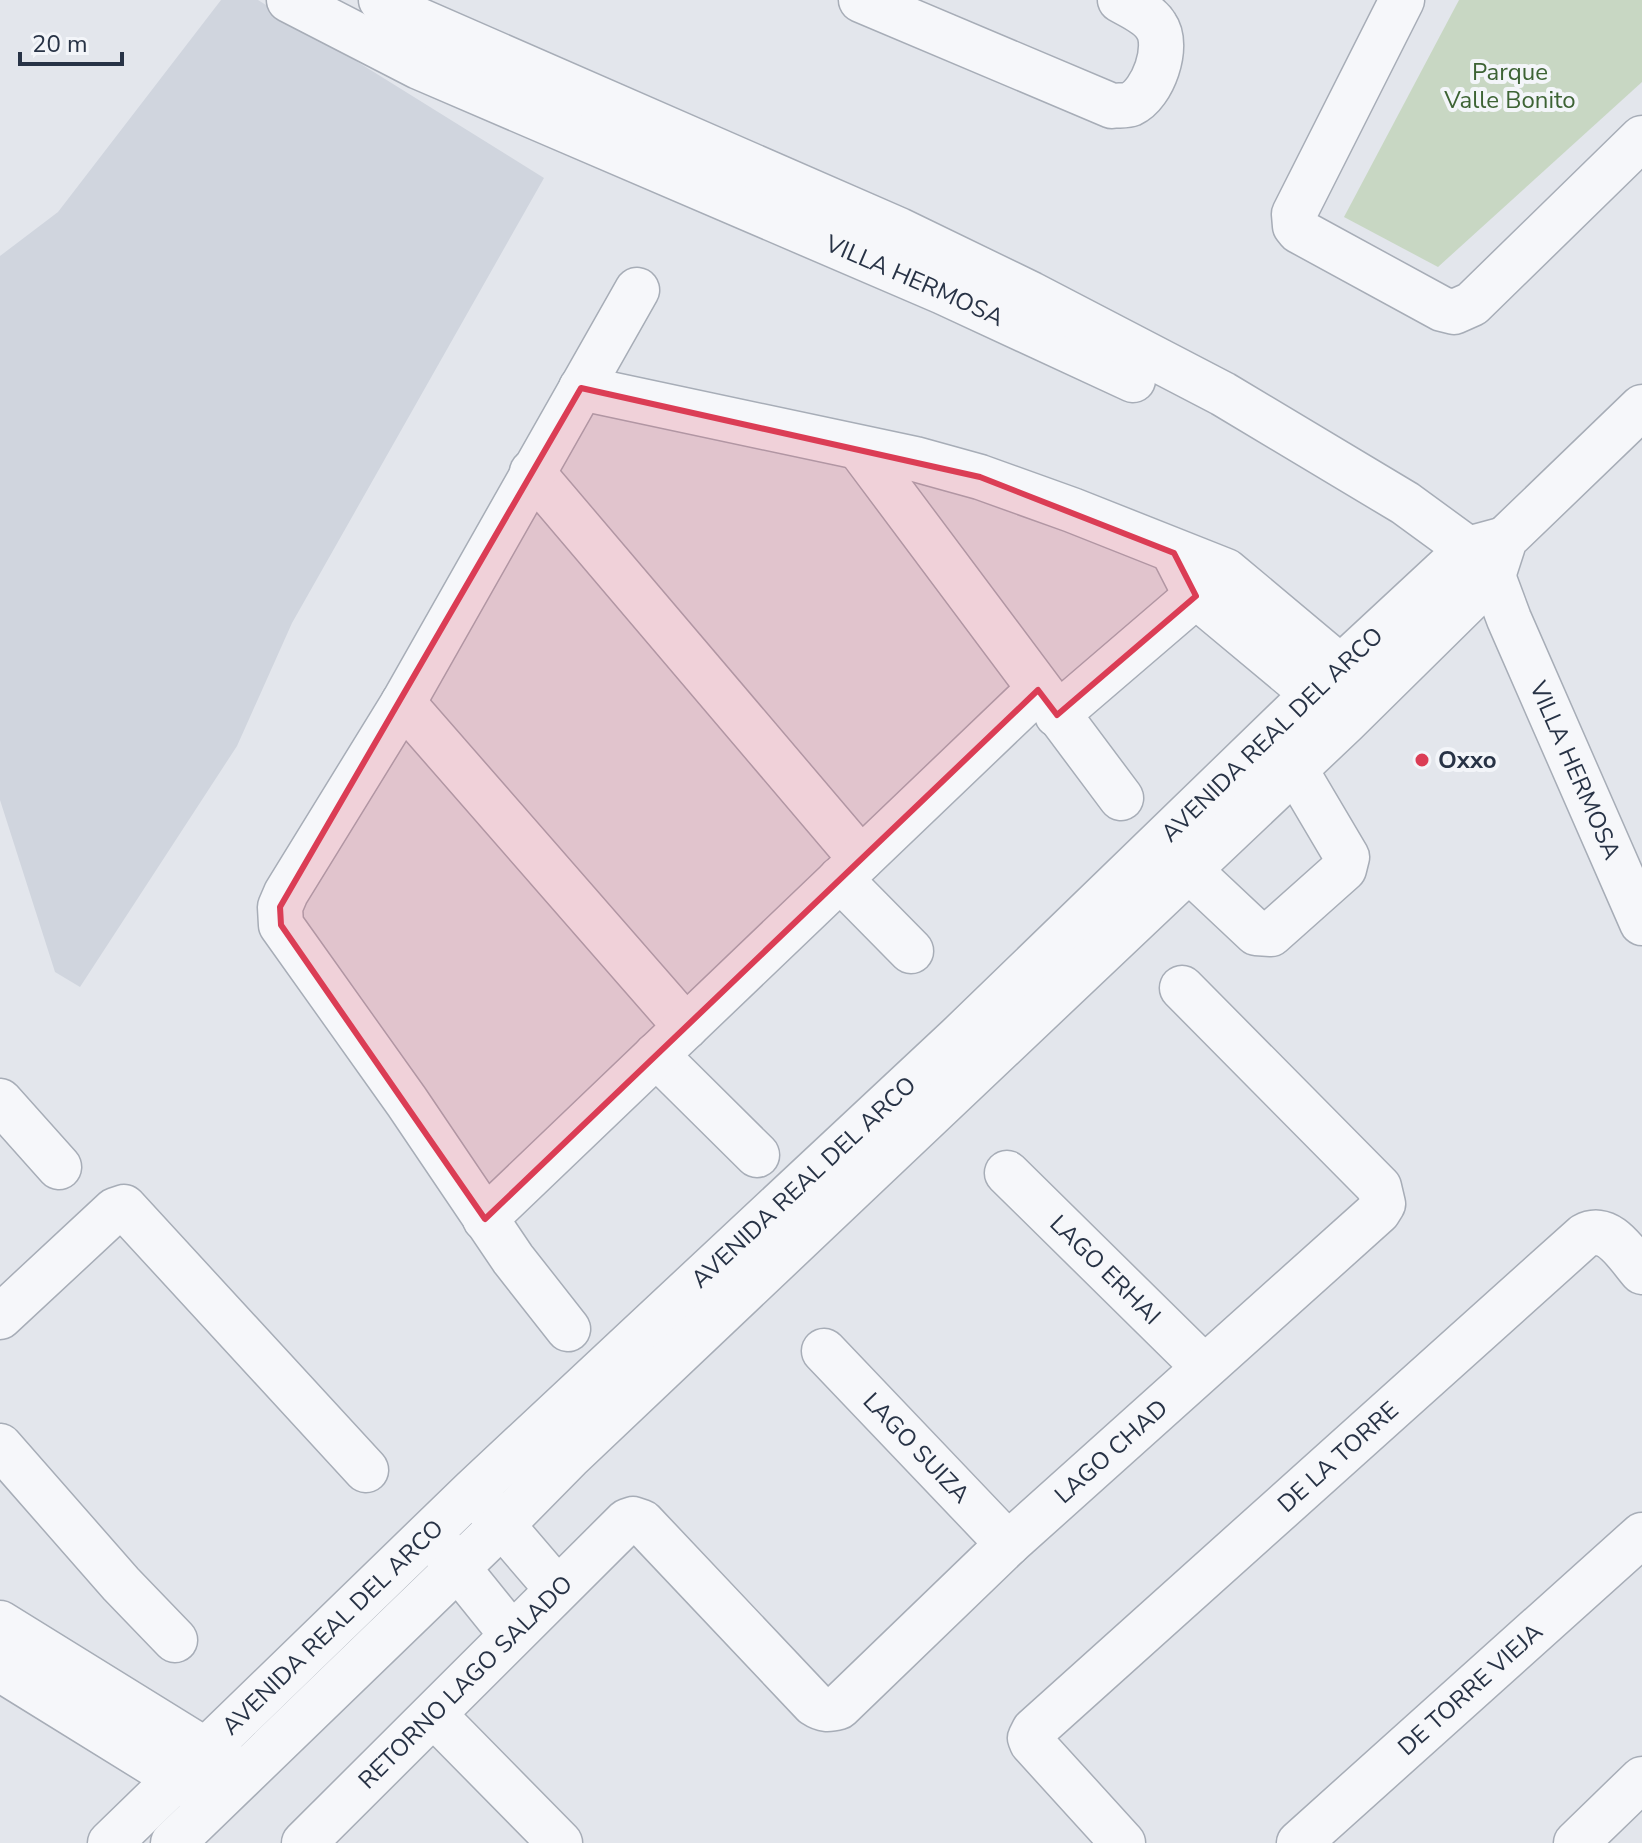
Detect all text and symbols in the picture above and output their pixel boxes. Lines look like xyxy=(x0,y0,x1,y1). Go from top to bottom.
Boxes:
scale bar xyxy=(20,16,122,66)
text: 20 m xyxy=(32,28,88,60)
park label: Parque Valle Bonito xyxy=(1443,56,1576,116)
street label: VILLA HERMOSA xyxy=(820,227,1009,334)
street label: AVENIDA REAL DEL ARCO xyxy=(1154,620,1390,849)
street label: VILLA HERMOSA xyxy=(1522,675,1628,865)
place label: Oxxo xyxy=(1438,744,1497,776)
marker: Oxxo xyxy=(1413,751,1431,769)
street label: AVENIDA REAL DEL ARCO xyxy=(684,1069,923,1295)
street label: LAGO ERHAI xyxy=(1043,1208,1168,1332)
street label: LAGO SUIZA xyxy=(856,1386,977,1511)
street label: LAGO CHAD xyxy=(1048,1392,1175,1511)
street label: DE LA TORRE xyxy=(1271,1394,1405,1520)
street label: AVENIDA REAL DEL ARCO xyxy=(215,1512,450,1742)
street label: RETORNO LAGO SALADO xyxy=(351,1568,580,1796)
street label: DE TORRE VIEJA xyxy=(1391,1616,1550,1763)

